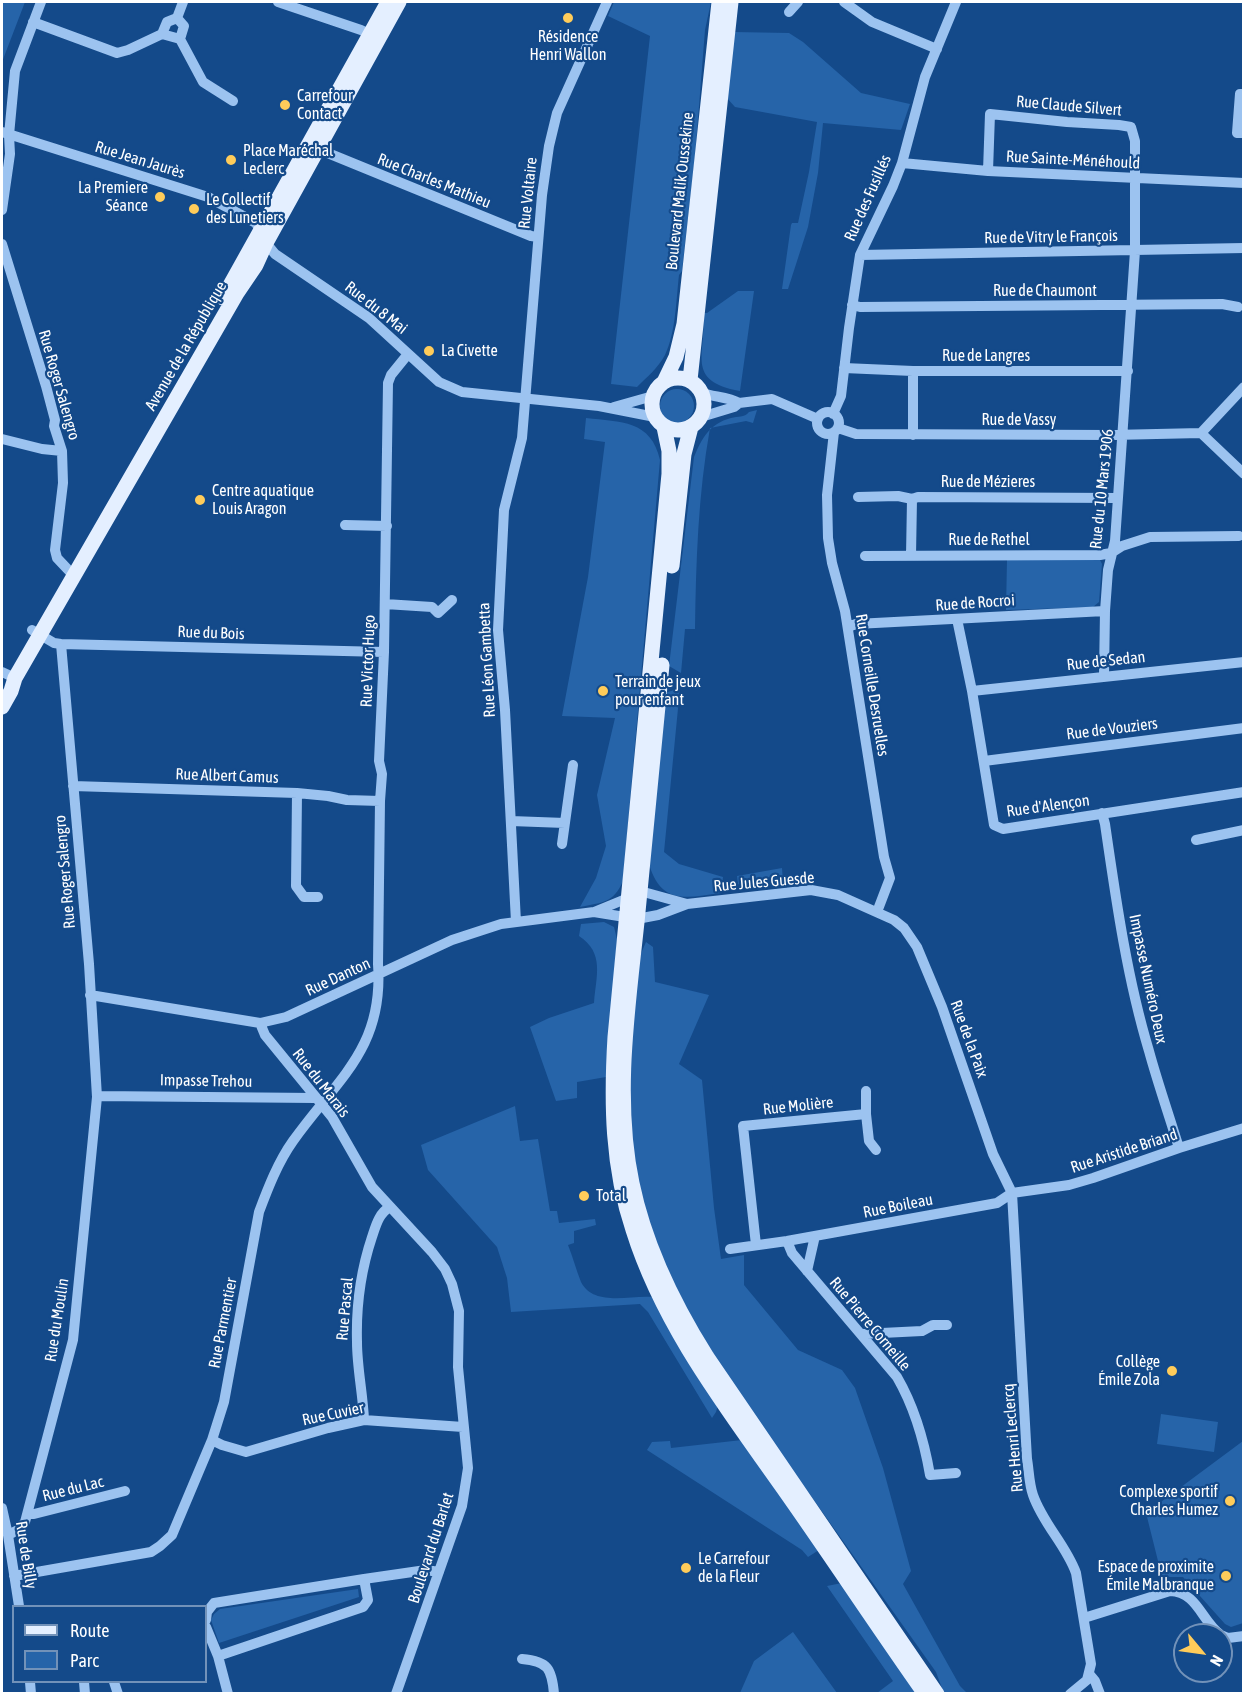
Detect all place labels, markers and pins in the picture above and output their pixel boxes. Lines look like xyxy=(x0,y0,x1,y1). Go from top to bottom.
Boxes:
marker: Résidence Henri Wallon xyxy=(561,11,575,25)
place label: Résidence Henri Wallon xyxy=(529,27,607,65)
place label: Carrefour Contact xyxy=(297,86,353,124)
marker: Carrefour Contact xyxy=(278,98,292,112)
place label: Place Maréchal Leclerc xyxy=(243,141,333,179)
marker: Place Maréchal Leclerc xyxy=(224,153,238,167)
place label: La Premiere Séance xyxy=(78,178,148,216)
marker: La Premiere Séance xyxy=(153,190,167,204)
place label: Le Collectif des Lunetiers xyxy=(206,190,284,228)
marker: Le Collectif des Lunetiers xyxy=(187,202,201,216)
place label: La Civette xyxy=(441,341,498,361)
marker: La Civette xyxy=(422,344,436,358)
place label: Centre aquatique Louis Aragon xyxy=(212,481,314,519)
marker: Centre aquatique Louis Aragon xyxy=(193,493,207,507)
place label: Terrain de jeux pour enfant xyxy=(615,672,701,710)
marker: Terrain de jeux pour enfant xyxy=(596,684,610,698)
place label: Total xyxy=(596,1186,626,1206)
marker: Total xyxy=(577,1189,591,1203)
place label: Collège Émile Zola xyxy=(1098,1352,1160,1390)
marker: Collège Émile Zola xyxy=(1165,1364,1179,1378)
place label: Complexe sportif Charles Humez xyxy=(1119,1482,1218,1520)
marker: Complexe sportif Charles Humez xyxy=(1223,1494,1237,1508)
place label: Le Carrefour de la Fleur xyxy=(698,1549,769,1587)
place label: Espace de proximite Émile Malbranque xyxy=(1097,1557,1214,1595)
marker: Le Carrefour de la Fleur xyxy=(679,1561,693,1575)
marker: Espace de proximite Émile Malbranque xyxy=(1219,1569,1233,1583)

